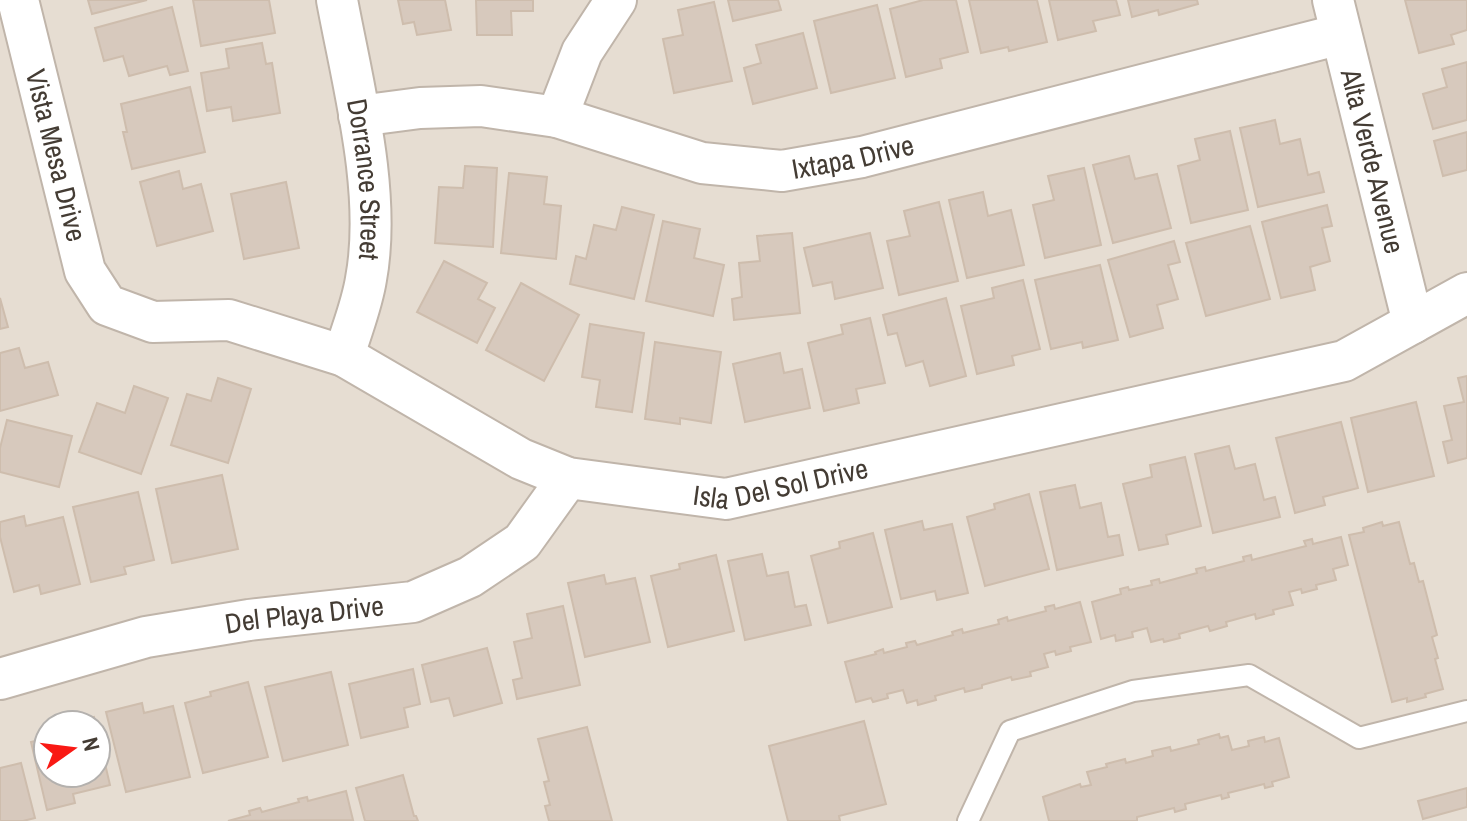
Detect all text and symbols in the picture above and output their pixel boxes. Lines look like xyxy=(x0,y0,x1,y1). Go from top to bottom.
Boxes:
street label: Alta Verde Avenue xyxy=(1332,64,1414,257)
street label: Vista Mesa Drive xyxy=(17,65,96,245)
street label: Dorrance Street xyxy=(338,96,390,262)
street label: Ixtapa Drive xyxy=(789,125,918,188)
street label: Isla Del Sol Drive xyxy=(691,449,871,518)
street label: Del Playa Drive xyxy=(222,586,386,643)
north arrow xyxy=(32,709,112,789)
text: N xyxy=(75,734,108,754)

